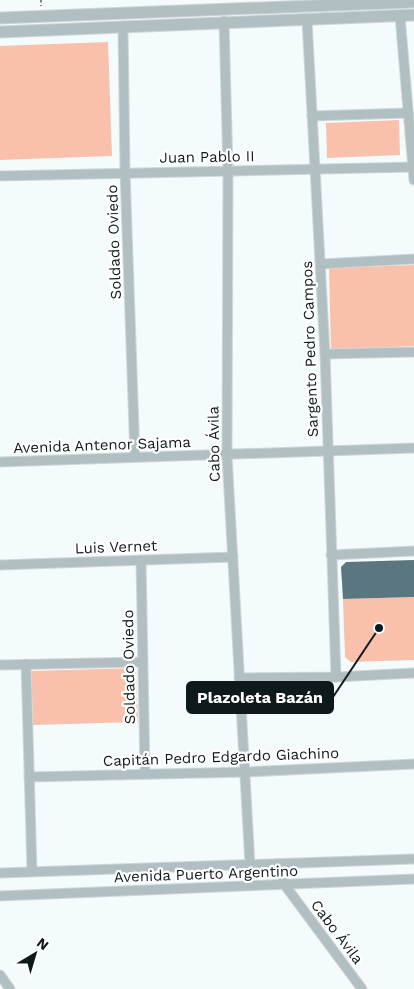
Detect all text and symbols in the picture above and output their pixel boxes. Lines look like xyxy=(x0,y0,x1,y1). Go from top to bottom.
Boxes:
street label: Juan Pablo II xyxy=(159,147,255,167)
street label: Soldado Oviedo xyxy=(103,184,125,300)
street label: Sargento Pedro Campos xyxy=(298,260,322,437)
street label: Cabo Ávila xyxy=(204,405,224,482)
street label: Avenida Antenor Sajama xyxy=(13,433,192,457)
street label: Luis Vernet xyxy=(75,537,158,557)
street label: Soldado Oviedo xyxy=(119,610,139,724)
callout: Plazoleta Bazán xyxy=(187,682,333,713)
text: Plazoleta Bazán xyxy=(197,688,323,707)
street label: Capitán Pedro Edgardo Giachino xyxy=(103,744,339,770)
street label: Avenida Puerto Argentino xyxy=(114,862,298,886)
street label: Cabo Ávila xyxy=(307,896,367,968)
north arrow xyxy=(10,929,60,979)
text: N xyxy=(34,934,52,953)

